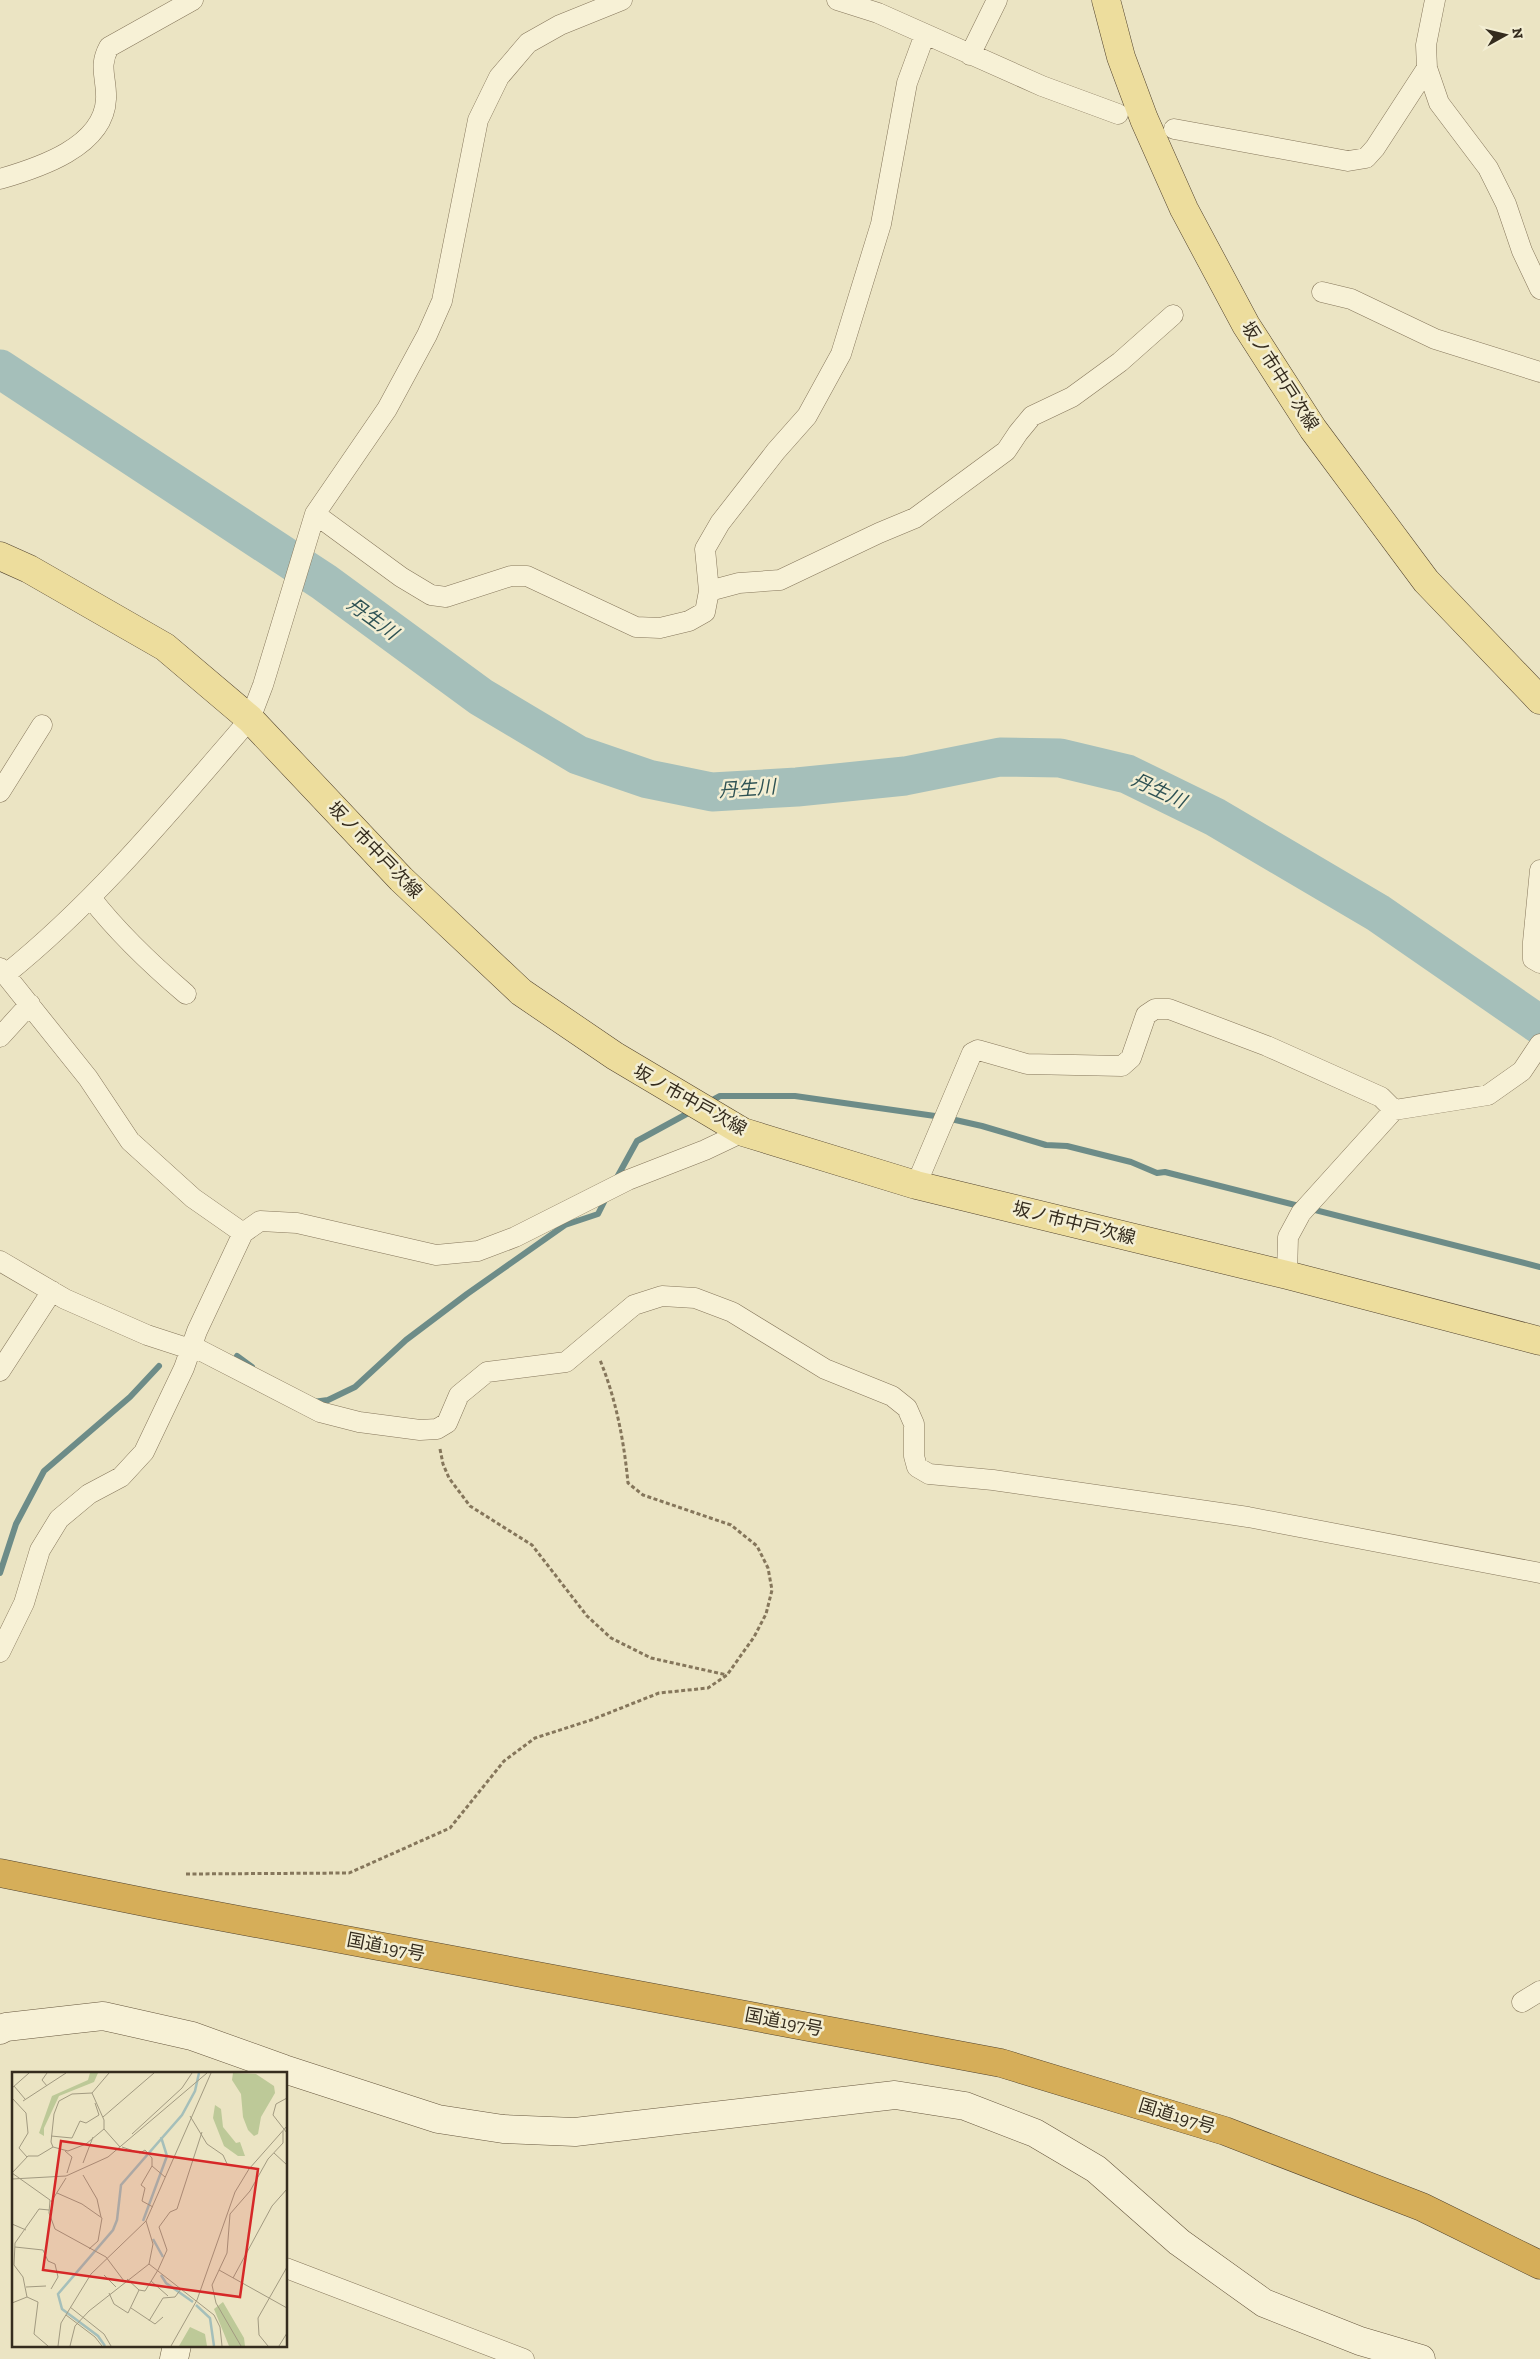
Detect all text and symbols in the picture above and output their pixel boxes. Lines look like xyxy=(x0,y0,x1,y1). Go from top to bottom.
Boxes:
north arrow xyxy=(1480,10,1530,60)
text: N xyxy=(1508,27,1527,40)
street label: 坂ノ市中戸次線 xyxy=(1236,317,1324,435)
water label: 丹生川 xyxy=(343,592,404,646)
water label: 丹生川 xyxy=(1128,768,1191,814)
water label: 丹生川 xyxy=(718,775,778,802)
street label: 坂ノ市中戸次線 xyxy=(323,797,427,903)
street label: 坂ノ市中戸次線 xyxy=(630,1060,750,1140)
street label: 坂ノ市中戸次線 xyxy=(1010,1197,1138,1249)
street label: 国道197号 xyxy=(345,1929,427,1965)
street label: 国道197号 xyxy=(743,2004,825,2040)
inset map xyxy=(12,2072,288,2346)
street label: 国道197号 xyxy=(1136,2094,1218,2138)

